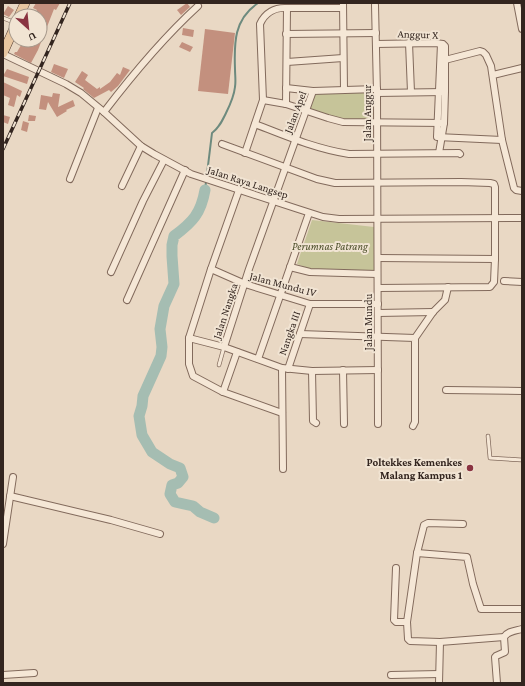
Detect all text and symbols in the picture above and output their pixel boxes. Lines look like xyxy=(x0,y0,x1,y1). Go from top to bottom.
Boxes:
north arrow xyxy=(8,8,48,48)
street label: Anggur X xyxy=(397,27,439,42)
text: U xyxy=(26,30,39,44)
street label: Jalan Anggur xyxy=(361,84,374,142)
street label: Jalan Apel xyxy=(281,89,309,136)
street label: Jalan Raya Langsep xyxy=(205,163,290,202)
park label: Perumnas Patrang xyxy=(292,240,369,253)
street label: Jalan Mundu IV xyxy=(247,269,318,300)
street label: Jalan Nangka xyxy=(210,282,241,342)
street label: Jalan Mundu xyxy=(362,293,375,351)
street label: Nangka III xyxy=(276,309,303,357)
place label: Poltekkes Kemenkes Malang Kampus 1 xyxy=(367,456,463,481)
marker: Poltekkes Kemenkes Malang Kampus 1 xyxy=(465,463,475,473)

